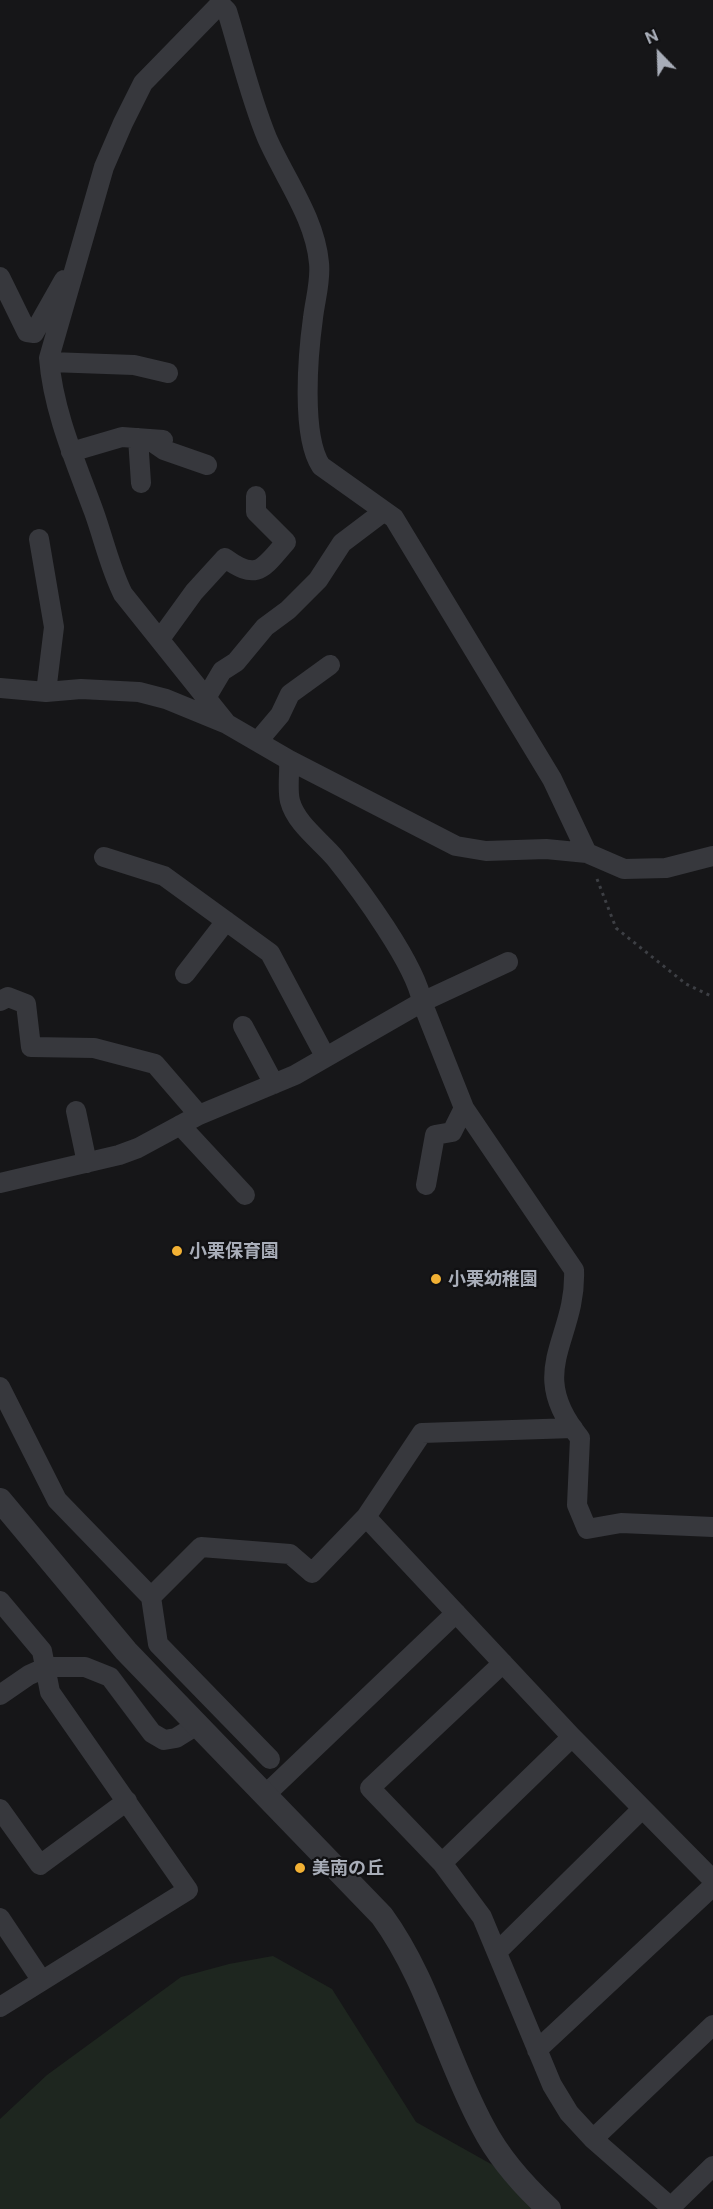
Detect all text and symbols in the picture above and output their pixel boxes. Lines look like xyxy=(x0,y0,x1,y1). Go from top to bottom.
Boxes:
north arrow xyxy=(629,24,689,84)
text: N xyxy=(642,26,661,48)
place label: 小栗保育園 xyxy=(189,1240,279,1262)
marker: 小栗保育園 xyxy=(170,1244,184,1258)
place label: 小栗幼稚園 xyxy=(448,1268,538,1290)
marker: 小栗幼稚園 xyxy=(429,1272,443,1286)
place label: 美南の丘 xyxy=(312,1857,384,1879)
marker: 美南の丘 xyxy=(293,1861,307,1875)

